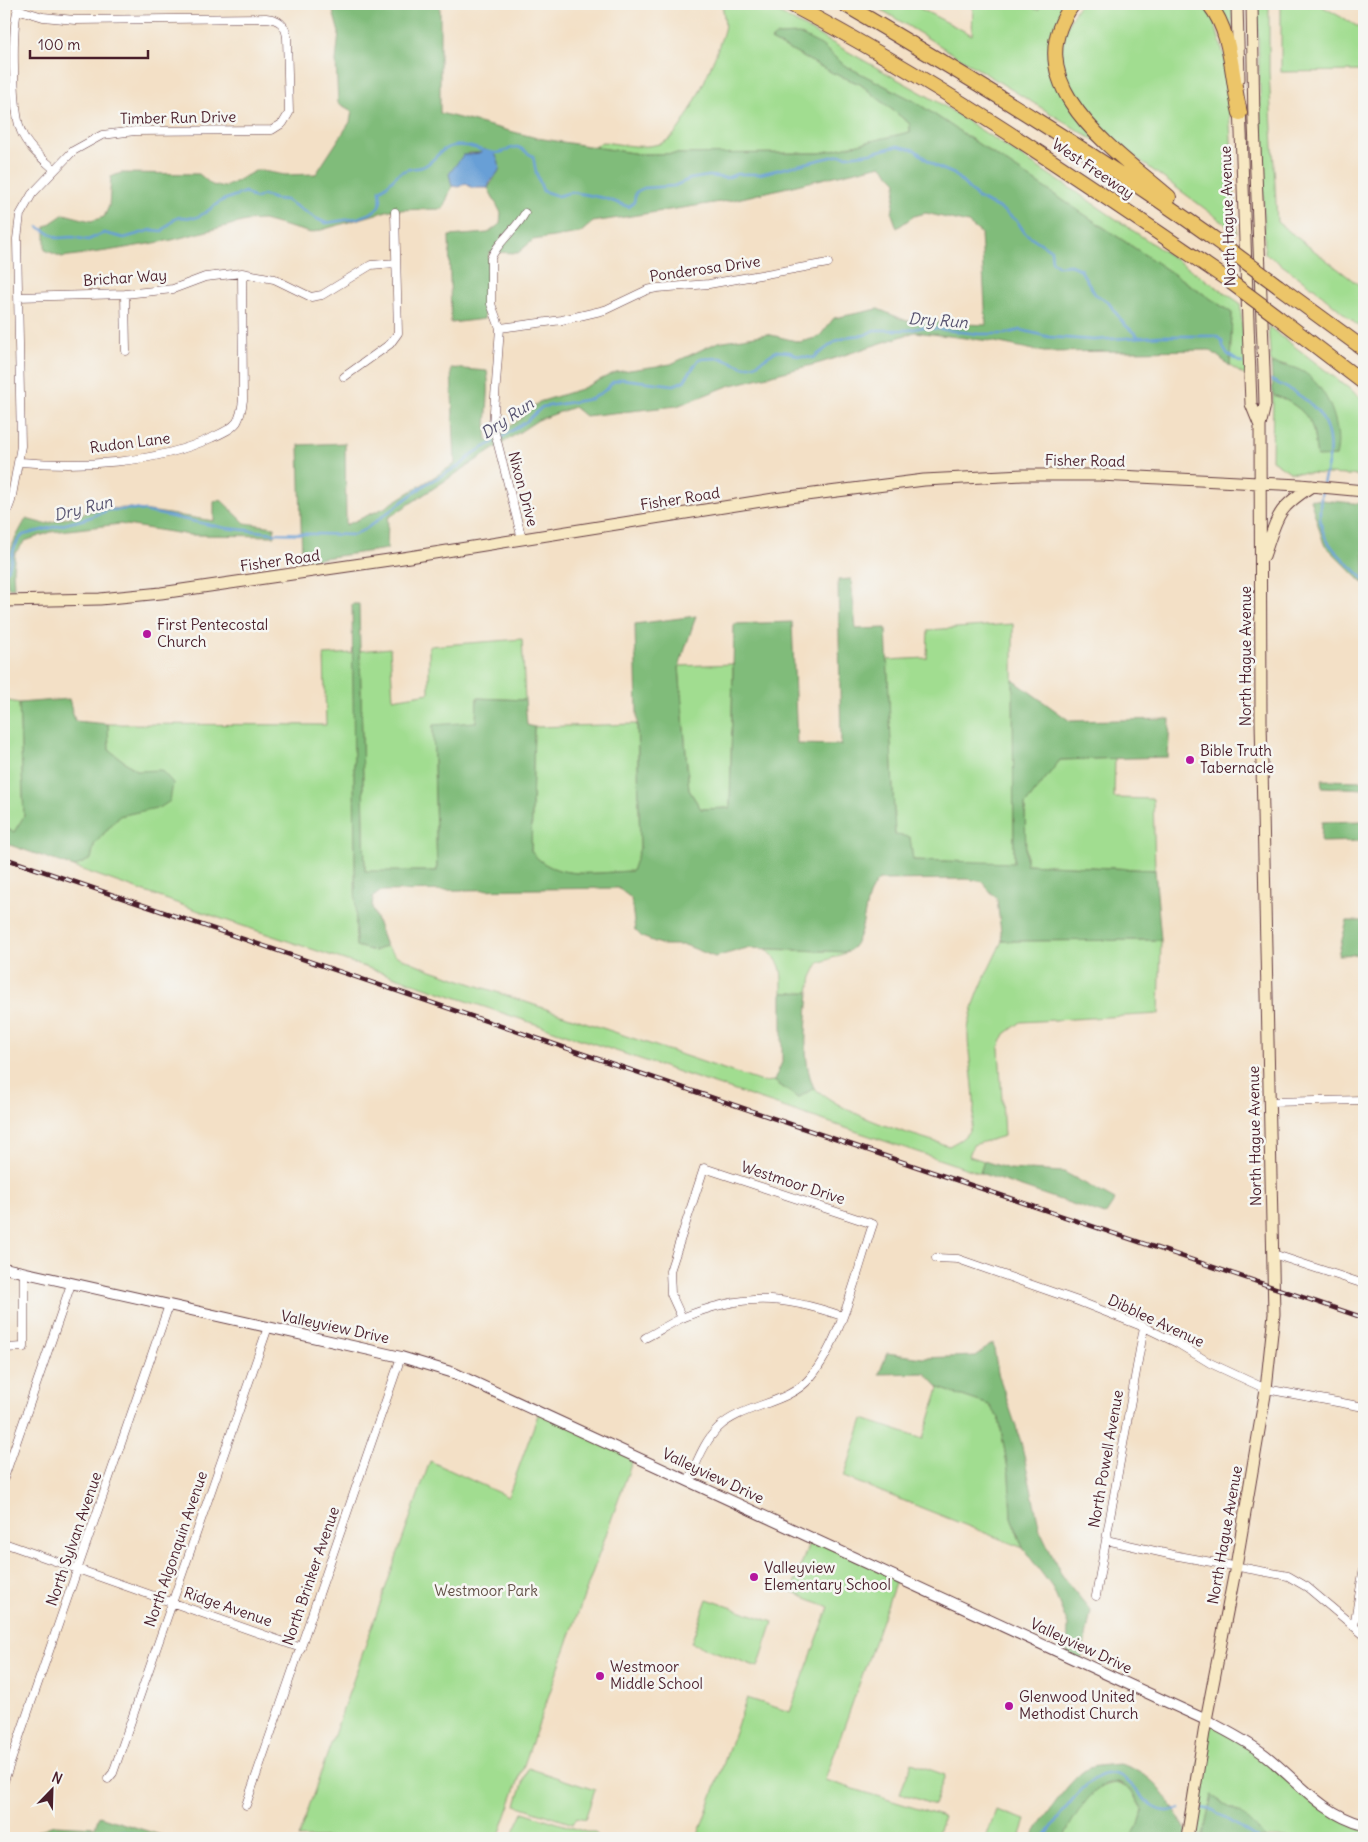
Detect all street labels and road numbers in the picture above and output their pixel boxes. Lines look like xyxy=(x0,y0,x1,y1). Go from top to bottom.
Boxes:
street label: Timber Run Drive xyxy=(120,107,236,128)
street label: West Freeway xyxy=(1049,134,1138,203)
street label: North Hague Avenue xyxy=(1216,146,1239,286)
street label: Ponderosa Drive xyxy=(648,251,761,286)
street label: Brichar Way xyxy=(82,265,168,290)
street label: Rudon Lane xyxy=(89,428,171,457)
street label: Nixon Drive xyxy=(504,449,543,528)
street label: Fisher Road xyxy=(1045,450,1125,471)
street label: Fisher Road xyxy=(639,483,721,514)
street label: Fisher Road xyxy=(239,545,321,575)
street label: North Hague Avenue xyxy=(1236,586,1255,726)
street label: North Hague Avenue xyxy=(1244,1066,1265,1206)
street label: Westmoor Drive xyxy=(739,1157,848,1208)
street label: Dibblee Avenue xyxy=(1105,1290,1207,1351)
street label: Valleyview Drive xyxy=(279,1306,391,1347)
street label: North Powell Avenue xyxy=(1084,1389,1127,1529)
street label: Valleyview Drive xyxy=(659,1444,767,1507)
street label: North Hague Avenue xyxy=(1203,1464,1246,1606)
street label: North Algonquin Avenue xyxy=(140,1468,211,1629)
street label: North Sylvan Avenue xyxy=(42,1469,105,1608)
street label: North Brinker Avenue xyxy=(278,1504,343,1648)
street label: Ridge Avenue xyxy=(182,1583,275,1630)
street label: Valleyview Drive xyxy=(1027,1614,1135,1677)

